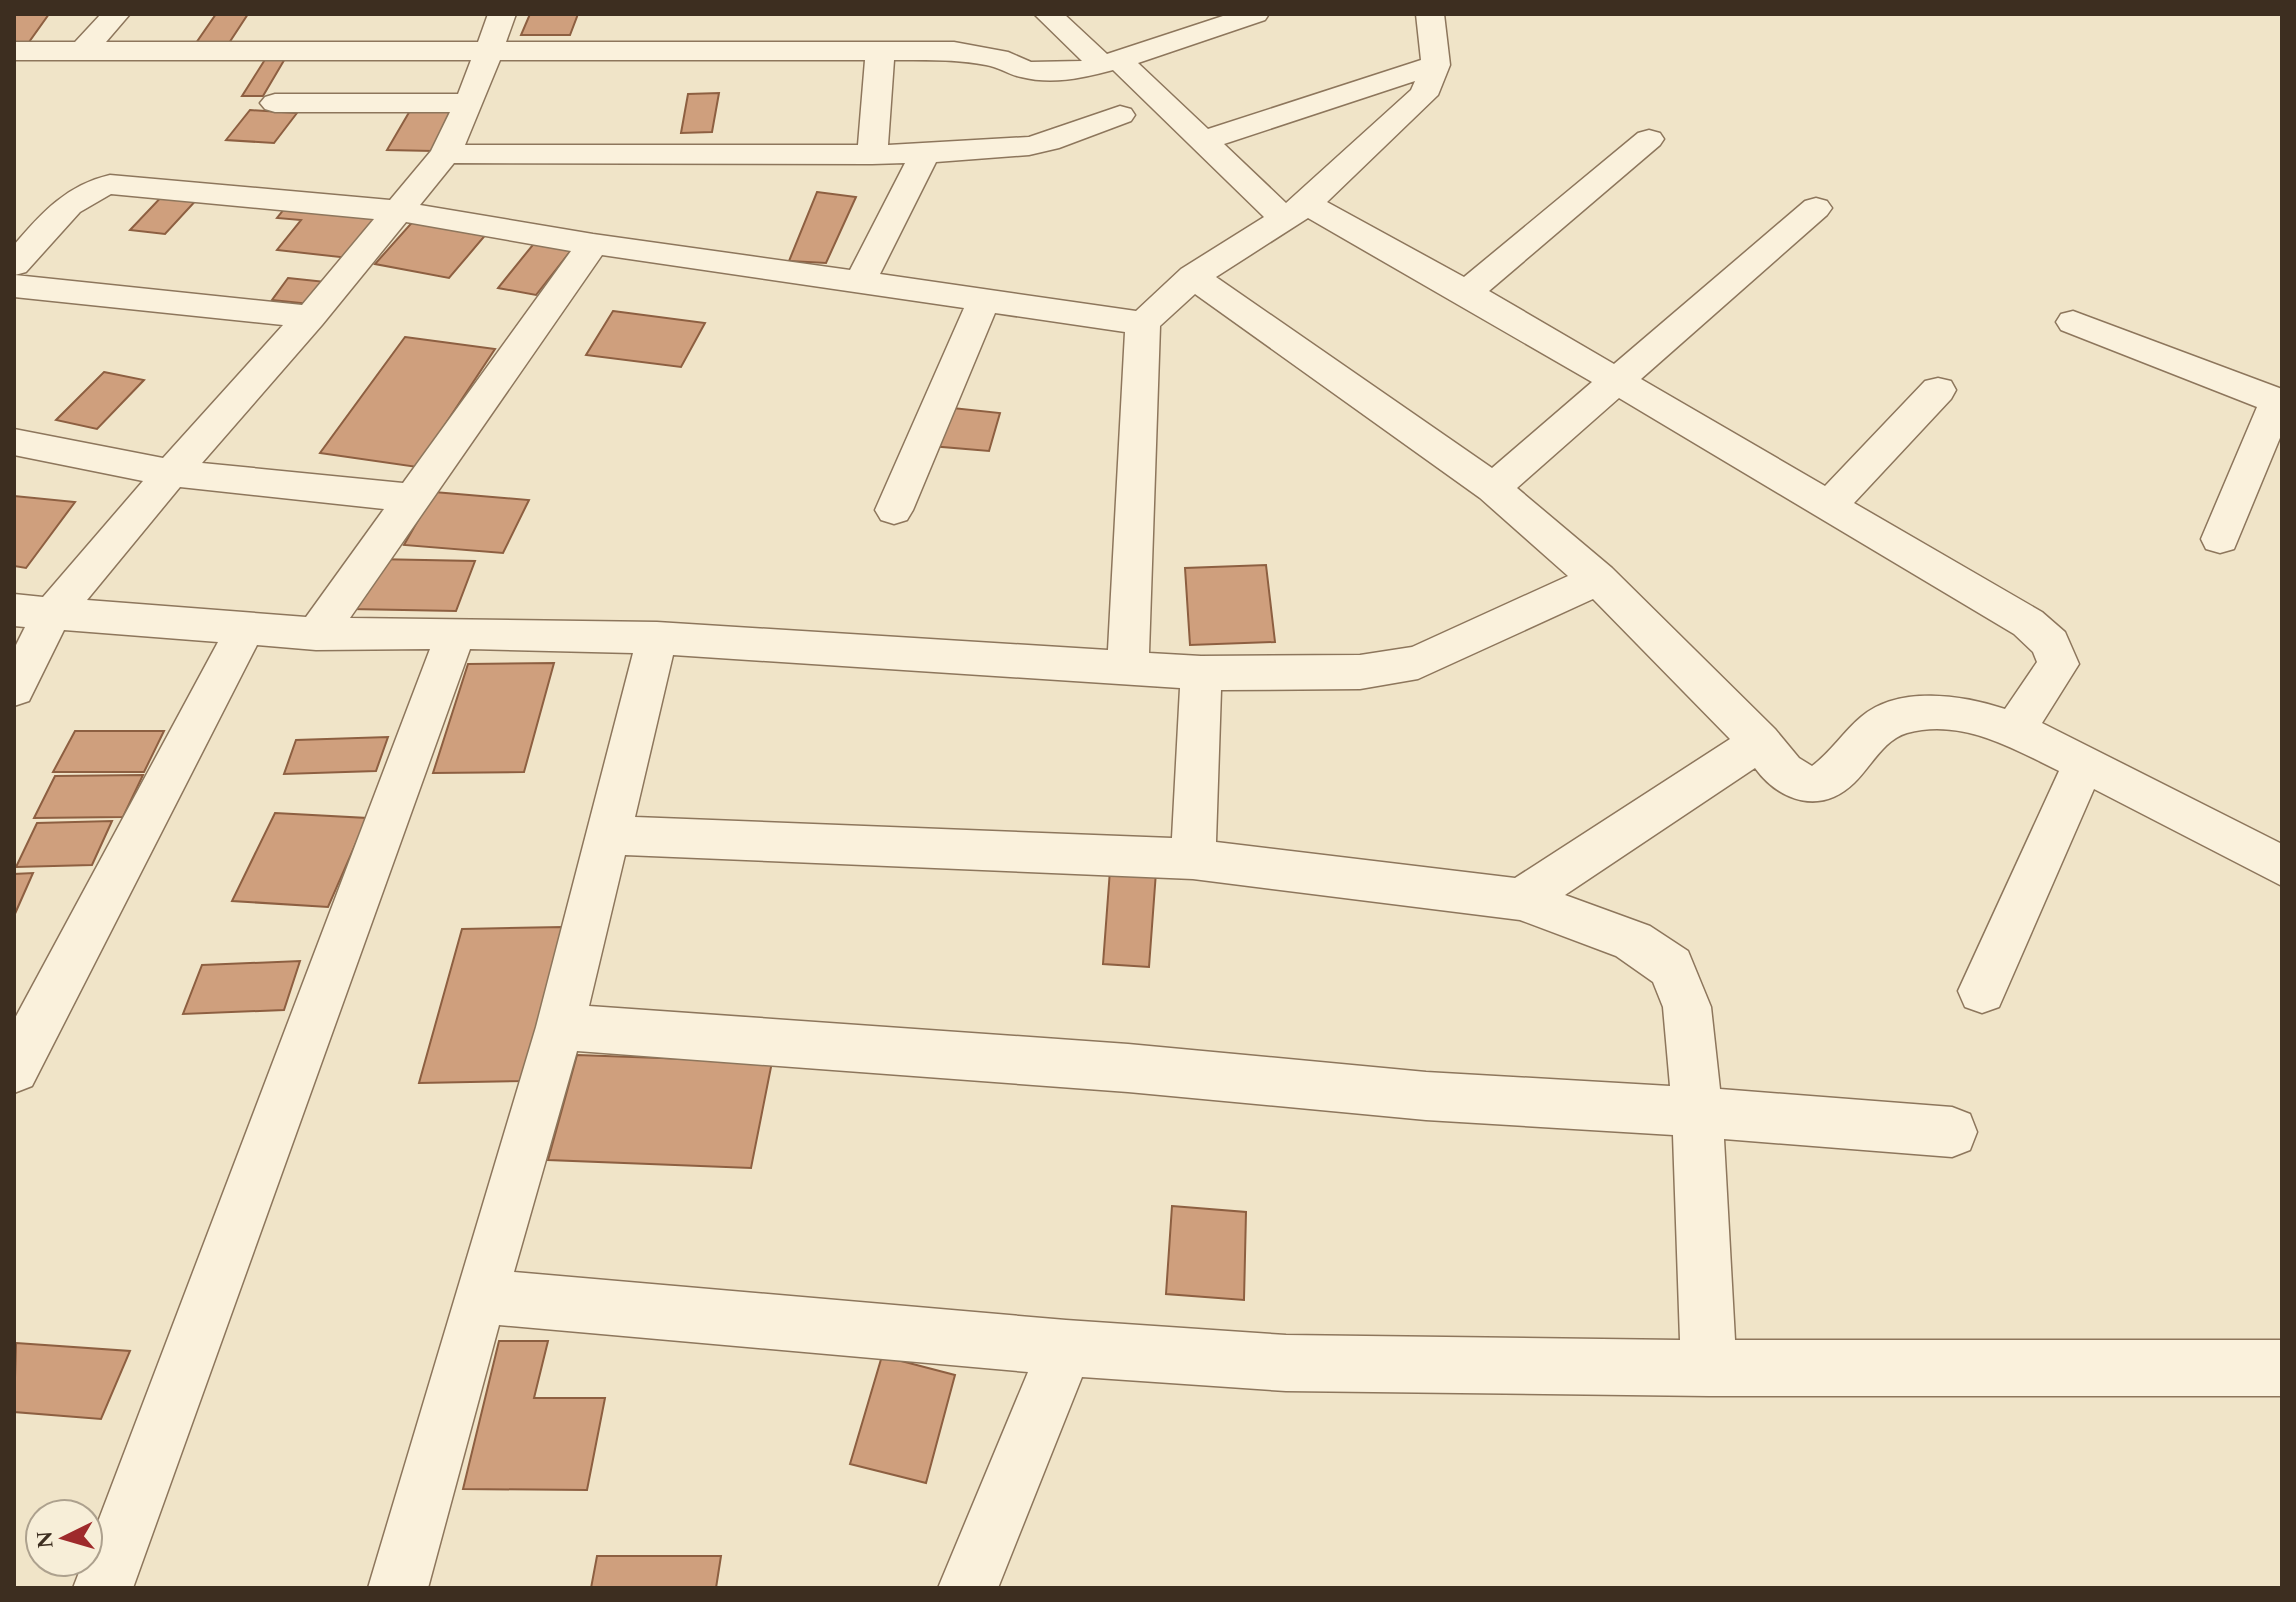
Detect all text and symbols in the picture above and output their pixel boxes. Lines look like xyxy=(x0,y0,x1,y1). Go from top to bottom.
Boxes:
north arrow xyxy=(24,1498,104,1578)
text: N xyxy=(28,1529,63,1550)

